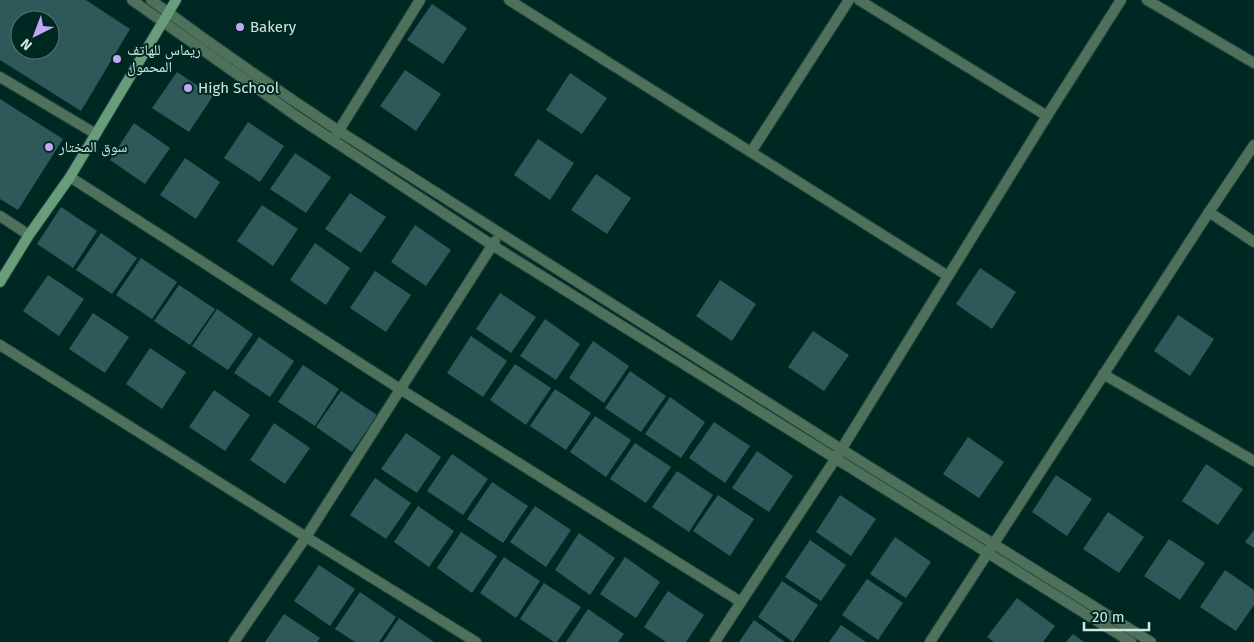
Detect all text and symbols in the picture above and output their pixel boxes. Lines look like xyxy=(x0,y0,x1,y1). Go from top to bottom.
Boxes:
north arrow xyxy=(10,10,60,60)
place label: Bakery xyxy=(250,18,297,36)
marker: Bakery xyxy=(234,21,246,33)
text: N xyxy=(17,35,36,54)
place label: ريماس للهاتف المحمول xyxy=(127,41,201,77)
marker: ريماس للهاتف المحمول xyxy=(111,53,123,65)
place label: High School xyxy=(198,79,280,97)
marker: High School xyxy=(182,82,194,94)
place label: سوق المختار xyxy=(58,138,128,157)
marker: سوق المختار xyxy=(43,141,55,153)
scale bar xyxy=(1084,600,1149,632)
text: 20 m xyxy=(1092,608,1125,626)

